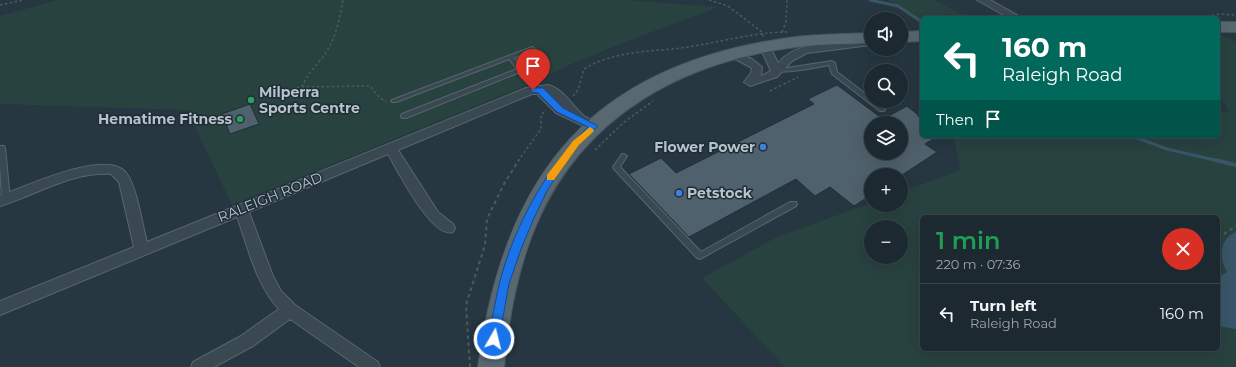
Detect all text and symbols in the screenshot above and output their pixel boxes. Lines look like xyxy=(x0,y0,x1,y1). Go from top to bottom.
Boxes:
map controls xyxy=(864,12,908,264)
button: sound xyxy=(864,12,908,56)
text: 160 m xyxy=(1002,30,1087,64)
icon: left xyxy=(936,32,988,84)
pin xyxy=(516,49,550,90)
icon: arrive xyxy=(522,55,544,77)
button: search xyxy=(864,64,908,108)
text: Raleigh Road xyxy=(1002,64,1122,86)
place label: Milperra Sports Centre xyxy=(259,83,360,117)
marker: Milperra Sports Centre xyxy=(246,95,256,105)
icon: arrive xyxy=(982,108,1004,130)
place label: Hematime Fitness xyxy=(98,110,233,128)
text: Then xyxy=(936,110,974,129)
marker: Hematime Fitness xyxy=(235,114,245,124)
button: layers xyxy=(864,116,908,160)
place label: Flower Power xyxy=(654,138,755,156)
marker: Flower Power xyxy=(758,142,768,152)
street label: RALEIGH ROAD xyxy=(215,168,325,226)
button: + xyxy=(864,168,908,212)
place label: Petstock xyxy=(687,184,753,202)
marker: Petstock xyxy=(674,188,684,198)
button: − xyxy=(864,220,908,264)
text: 1 min xyxy=(936,226,1000,255)
button: close xyxy=(1162,228,1204,270)
text: 220 m · 07:36 xyxy=(936,256,1021,272)
text: Turn left xyxy=(970,296,1037,315)
icon: left xyxy=(936,303,958,325)
text: 160 m xyxy=(1160,304,1204,323)
text: Raleigh Road xyxy=(970,315,1057,331)
position arrow xyxy=(473,318,515,360)

